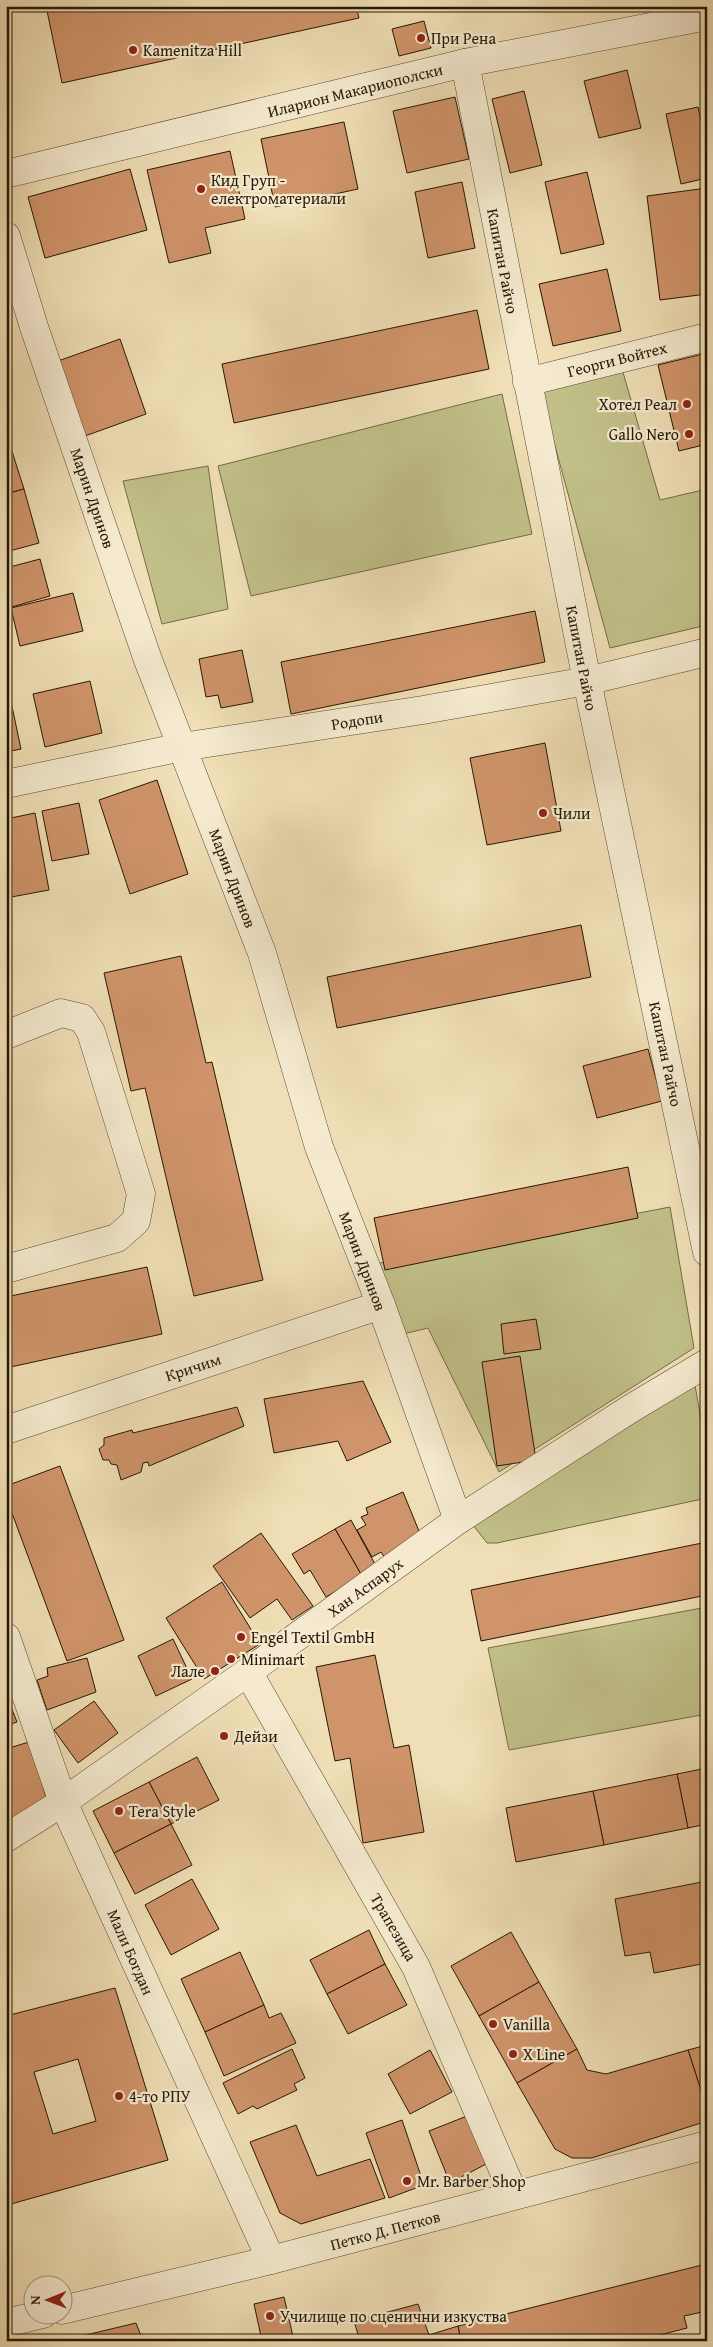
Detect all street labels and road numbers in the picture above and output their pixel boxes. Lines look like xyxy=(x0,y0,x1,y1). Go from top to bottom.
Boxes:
street label: Иларион Макариополски xyxy=(265,56,446,123)
street label: Капитан Райчо xyxy=(481,206,525,316)
street label: Георги Войтех xyxy=(565,335,670,383)
street label: Марин Дринов xyxy=(65,445,121,552)
street label: Капитан Райчо xyxy=(560,603,604,713)
street label: Родопи xyxy=(329,704,385,736)
street label: Марин Дринов xyxy=(203,825,263,931)
street label: Капитан Райчо xyxy=(643,999,689,1109)
street label: Марин Дринов xyxy=(333,1208,393,1314)
street label: Кричим xyxy=(162,1347,224,1387)
street label: Хан Аспарух xyxy=(322,1551,409,1623)
street label: Трапезица xyxy=(365,1889,423,1966)
street label: Мали Богдан xyxy=(101,1905,161,1999)
street label: Петко Д. Петков xyxy=(327,2204,443,2256)

